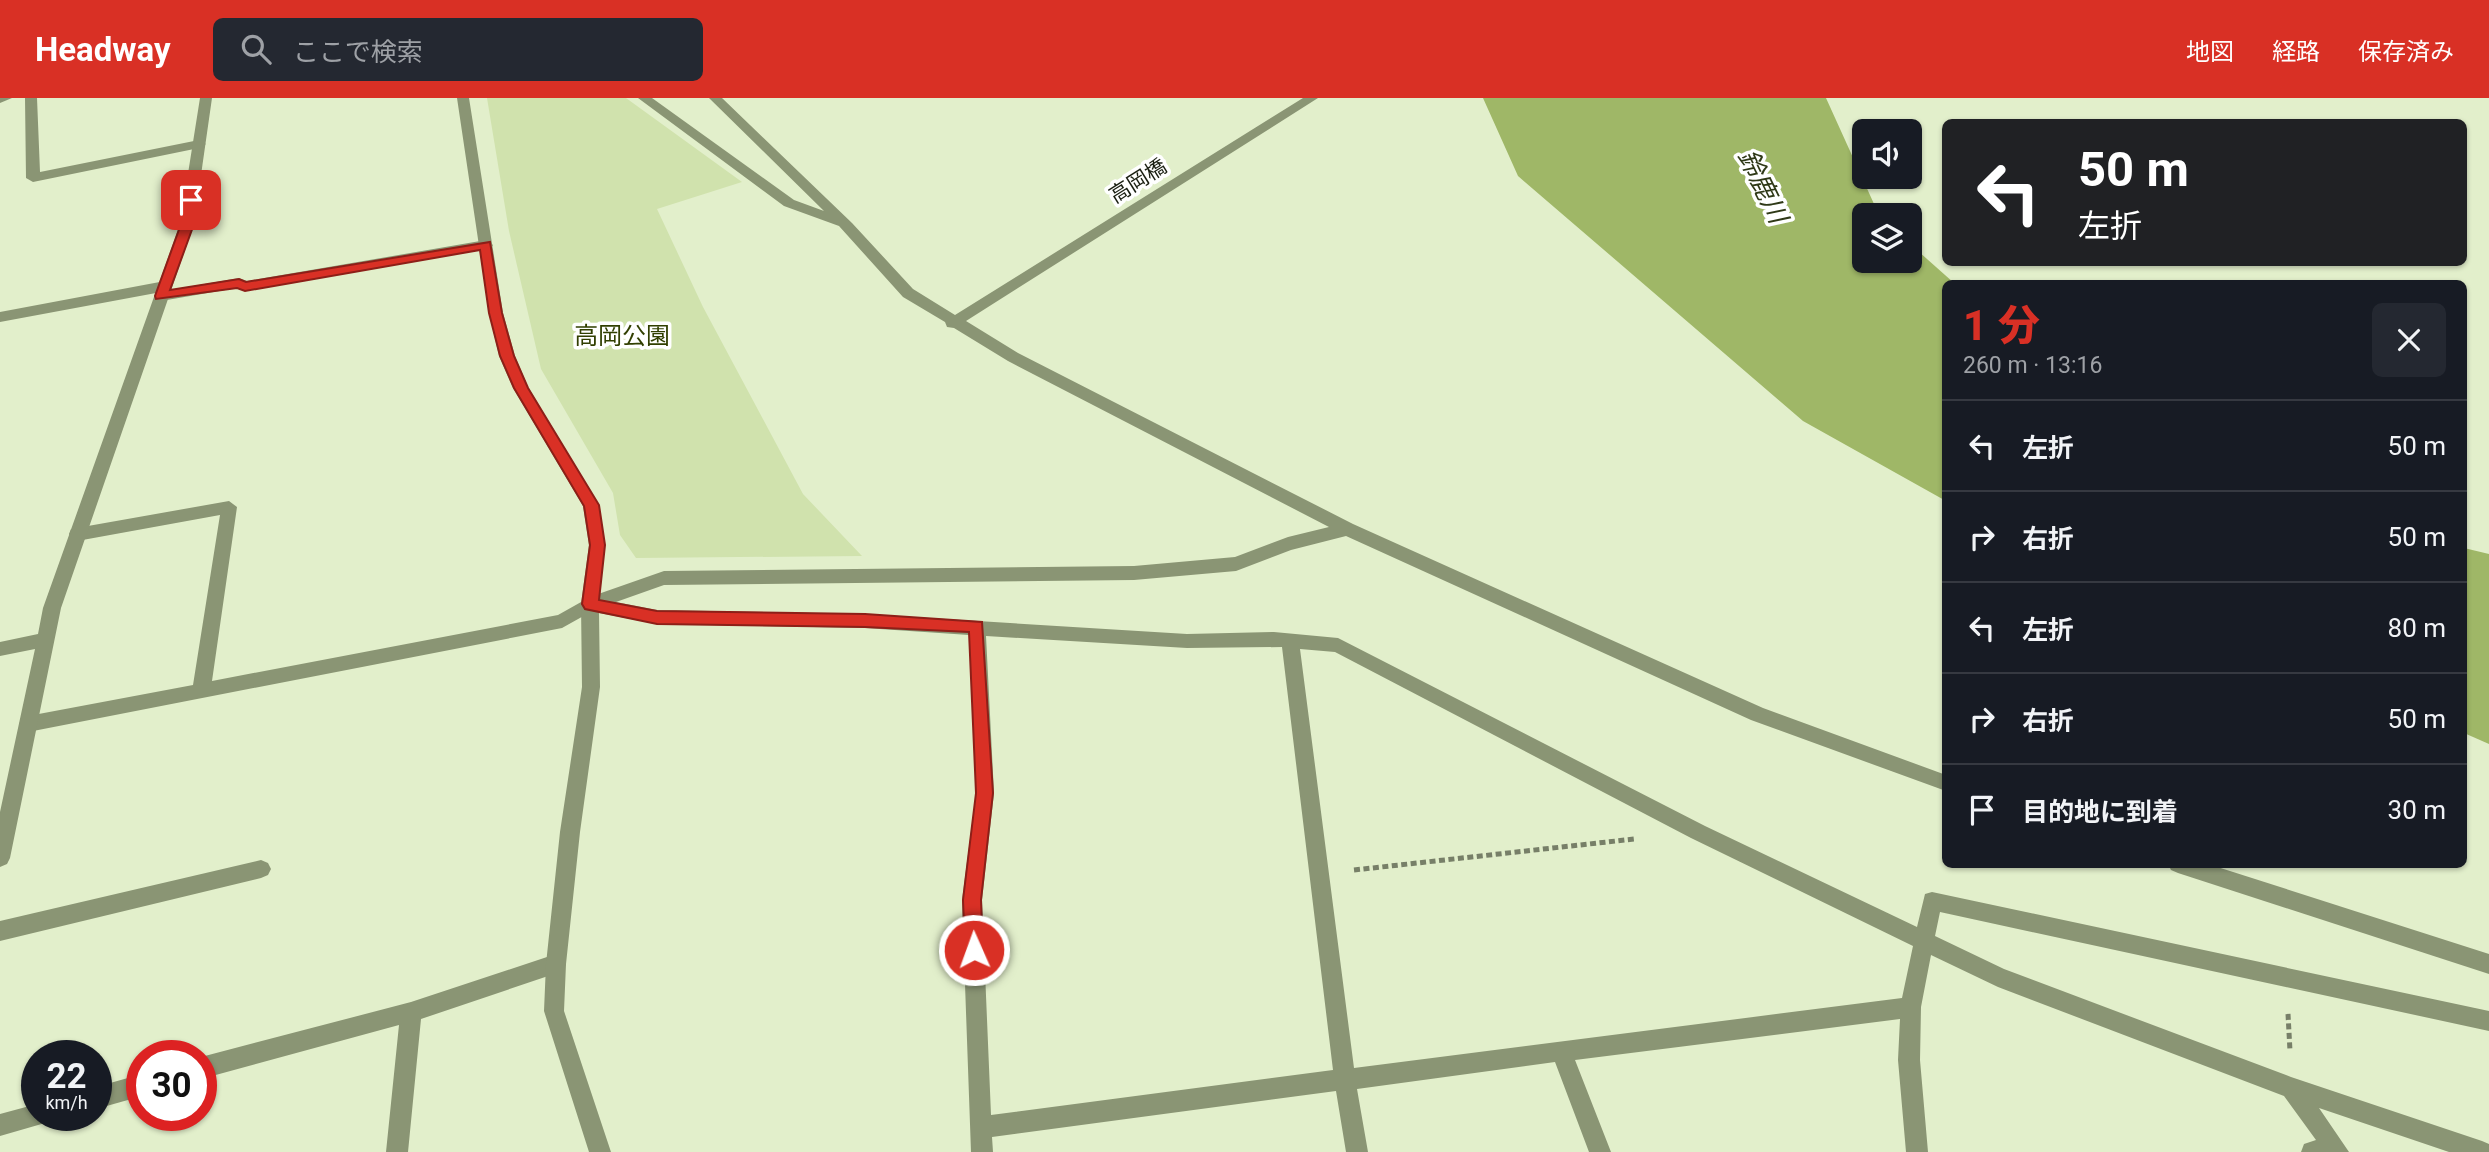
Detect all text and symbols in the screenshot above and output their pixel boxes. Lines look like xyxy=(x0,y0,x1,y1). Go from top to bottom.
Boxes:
search box xyxy=(213,18,703,81)
text: Headway xyxy=(35,30,171,69)
icon: search xyxy=(237,30,275,68)
text: ここで検索 xyxy=(293,37,423,67)
text: 地図 xyxy=(2186,38,2234,66)
text: 経路 xyxy=(2272,38,2320,66)
text: 保存済み xyxy=(2358,38,2454,66)
map controls xyxy=(1852,119,1922,273)
button: sound xyxy=(1852,119,1922,189)
text: 50 m xyxy=(2078,141,2189,198)
water label: 鈴鹿川 xyxy=(1732,144,1795,230)
icon: left xyxy=(1963,147,2054,238)
street label: 高岡橋 xyxy=(1105,154,1171,208)
pin xyxy=(161,170,221,230)
icon: arrive xyxy=(172,181,210,219)
button: layers xyxy=(1852,203,1922,273)
text: 左折 xyxy=(2078,207,2142,245)
text: 1 分 xyxy=(1963,301,2040,350)
button: close xyxy=(2372,303,2446,377)
park label: 高岡公園 xyxy=(574,322,670,350)
text: 260 m · 13:16 xyxy=(1963,352,2102,379)
icon: left xyxy=(1963,427,2001,465)
text: 50 m xyxy=(2388,431,2446,461)
text: 左折 xyxy=(2022,433,2074,463)
icon: right xyxy=(1963,518,2001,556)
text: 50 m xyxy=(2388,522,2446,552)
text: 右折 xyxy=(2022,524,2074,554)
icon: left xyxy=(1963,609,2001,647)
text: 80 m xyxy=(2388,613,2446,643)
text: 左折 xyxy=(2022,615,2074,645)
icon: right xyxy=(1963,700,2001,738)
text: 50 m xyxy=(2388,704,2446,734)
text: 右折 xyxy=(2022,706,2074,736)
icon: arrive xyxy=(1963,791,2001,829)
text: 30 m xyxy=(2388,795,2446,825)
text: 目的地に到着 xyxy=(2022,797,2178,827)
position arrow xyxy=(937,913,1011,987)
speed limit sign: 30 xyxy=(126,1040,217,1131)
text: 22 xyxy=(46,1056,87,1097)
text: km/h xyxy=(45,1092,88,1113)

